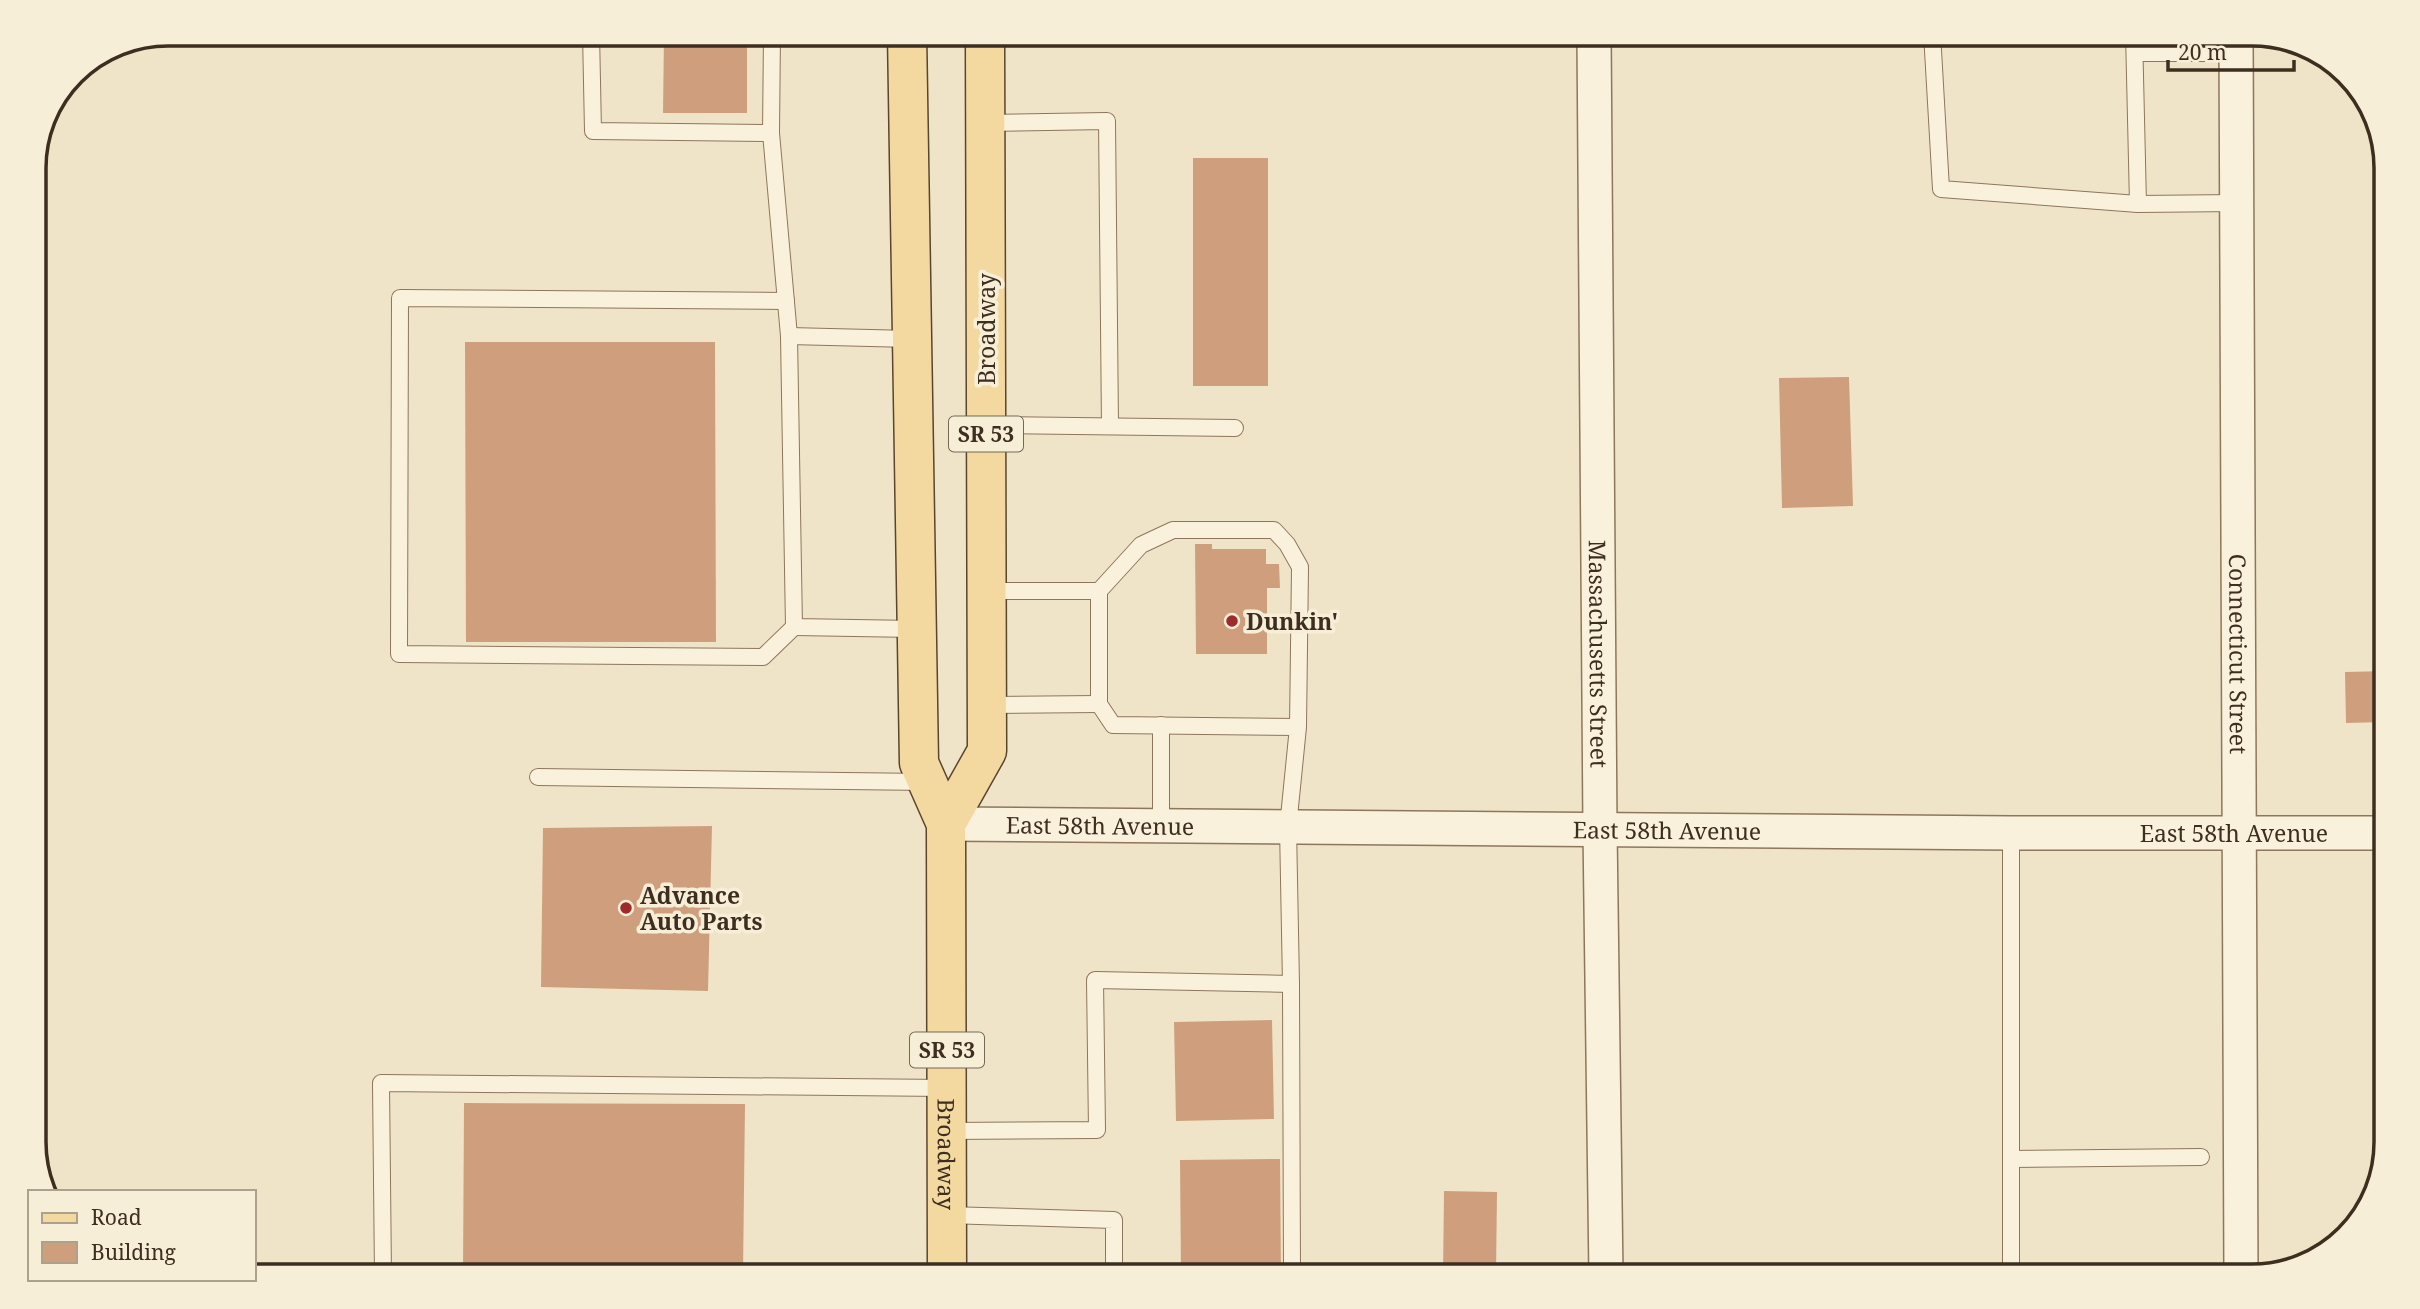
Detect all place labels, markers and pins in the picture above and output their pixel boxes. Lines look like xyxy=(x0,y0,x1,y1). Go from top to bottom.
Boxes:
place label: Dunkin' xyxy=(1246,605,1338,637)
marker: Dunkin' xyxy=(1224,613,1240,629)
place label: Advance Auto Parts xyxy=(640,879,763,937)
marker: Advance Auto Parts xyxy=(618,900,634,916)

